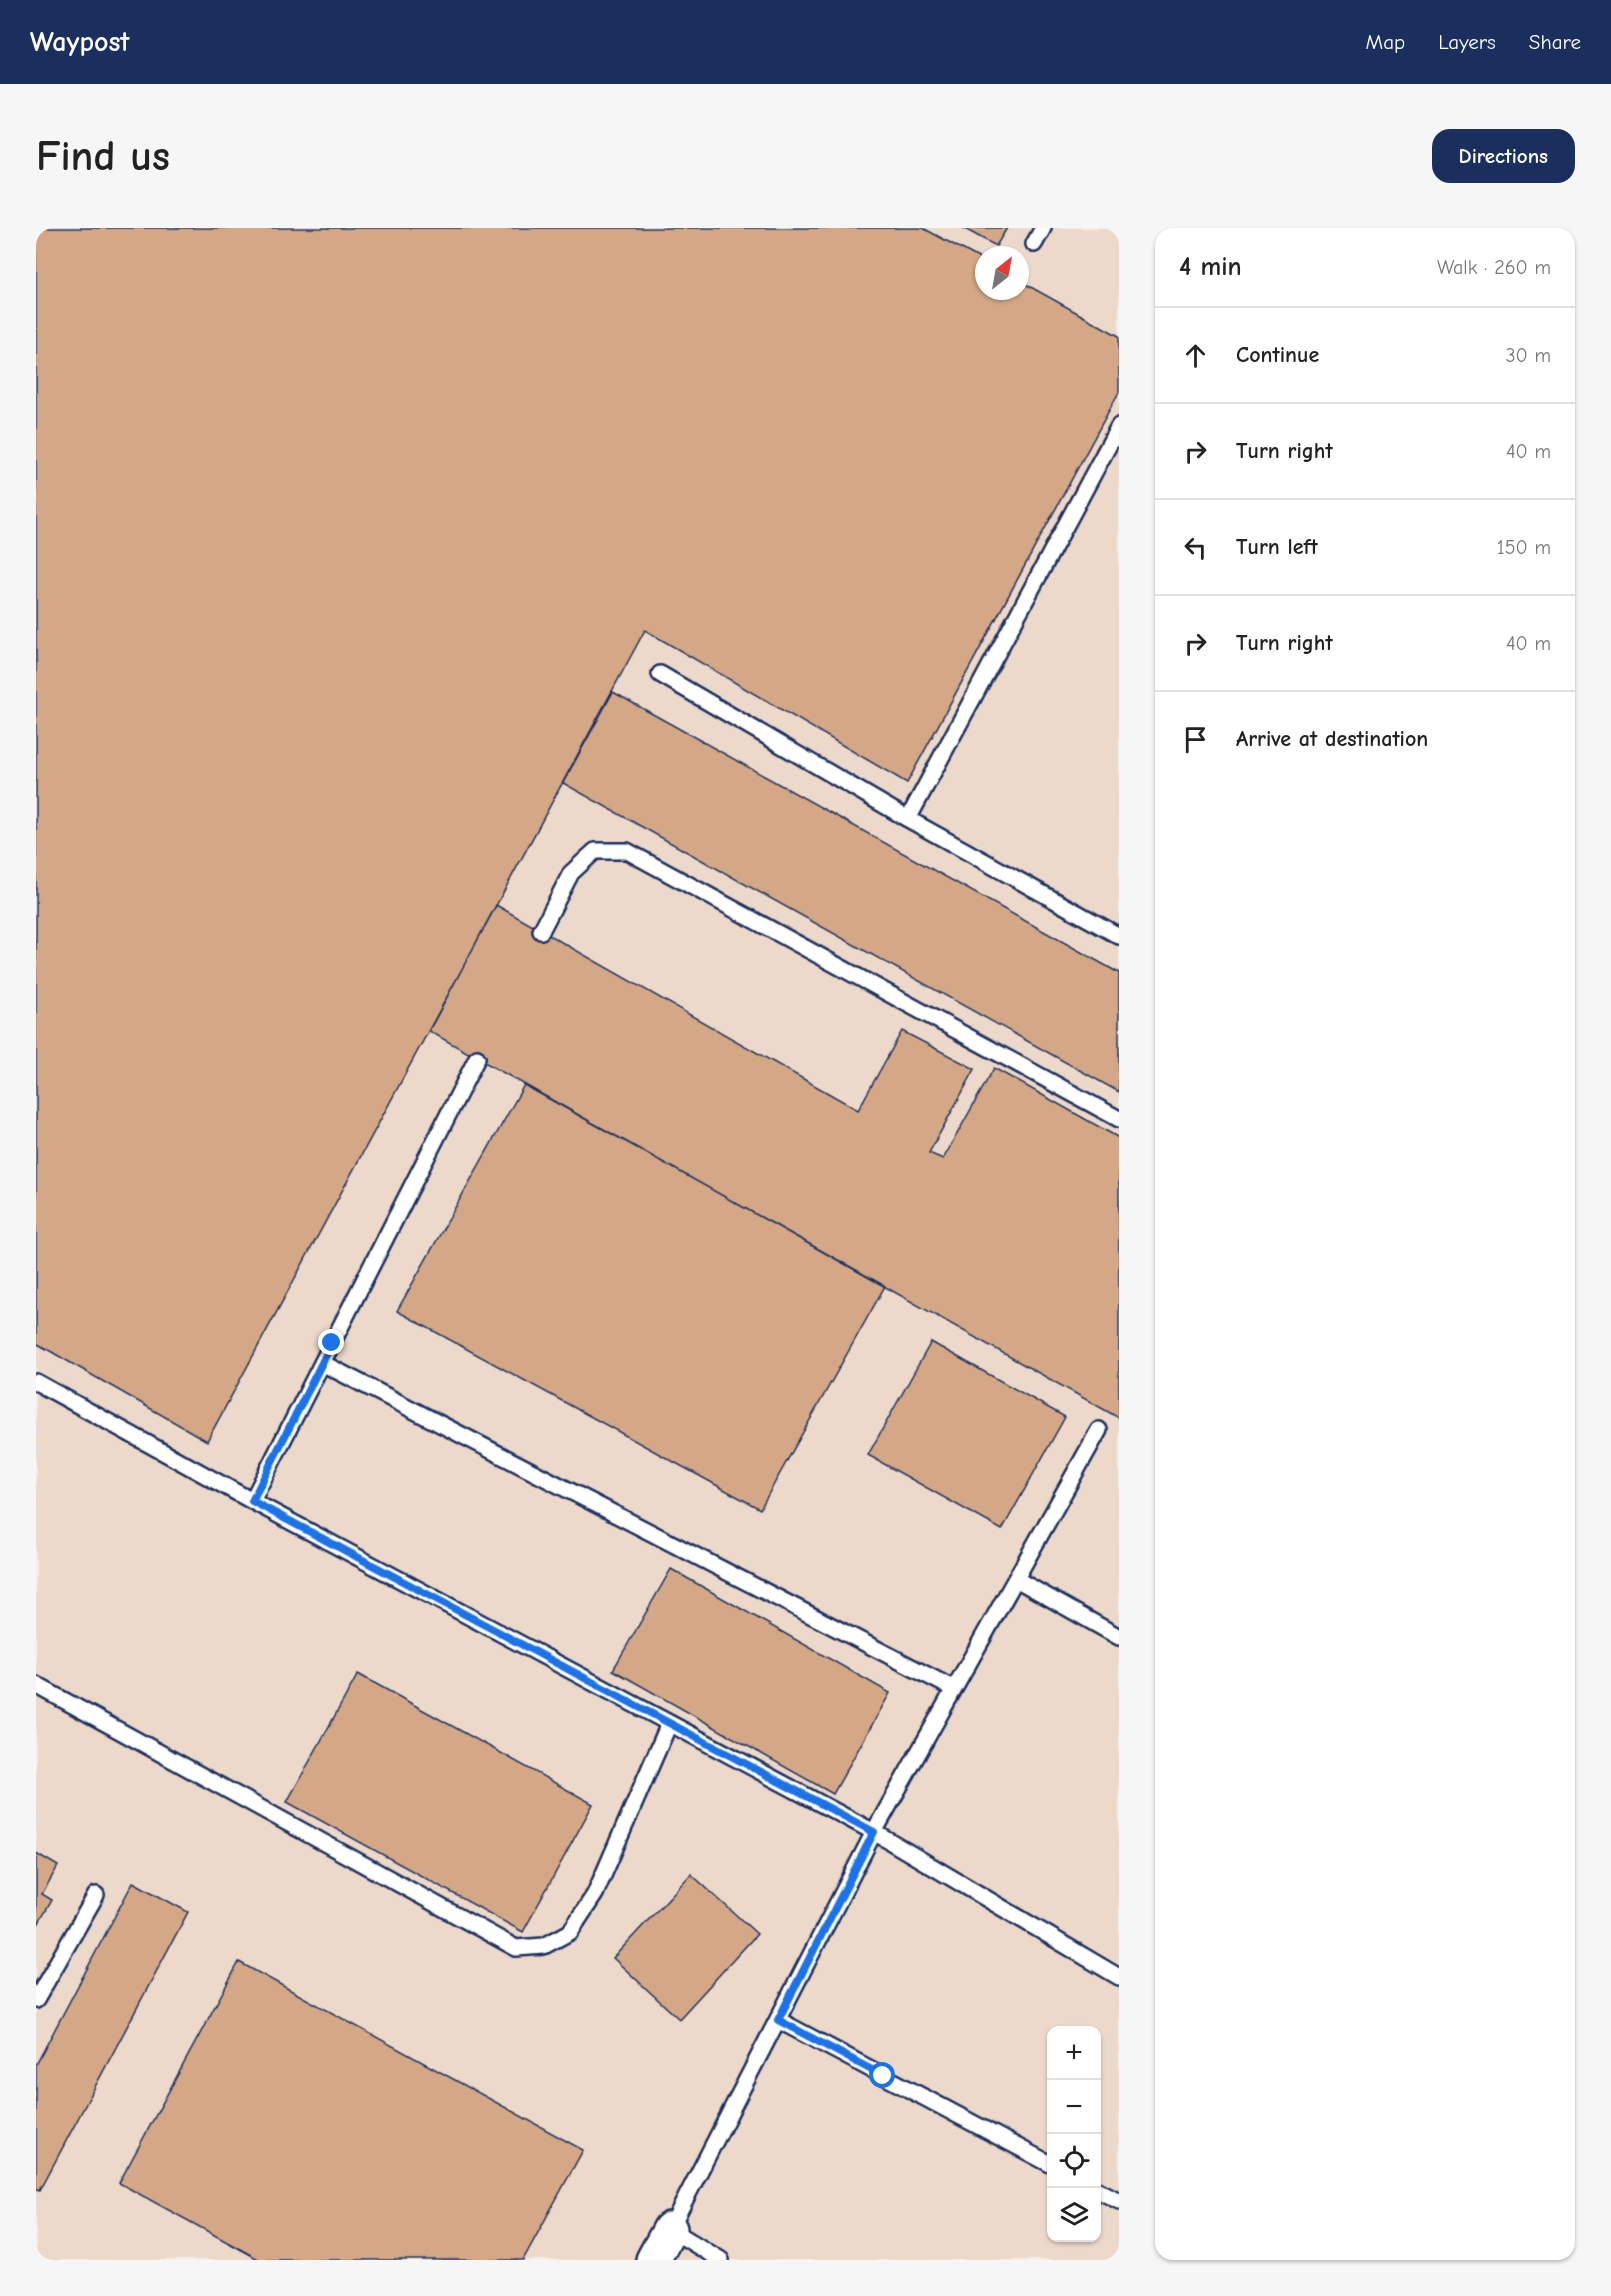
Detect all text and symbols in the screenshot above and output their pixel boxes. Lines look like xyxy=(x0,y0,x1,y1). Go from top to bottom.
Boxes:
text: Waypost xyxy=(30,26,130,58)
text: Map xyxy=(1366,30,1405,54)
text: Layers xyxy=(1438,30,1496,54)
text: Share xyxy=(1529,30,1581,54)
button: Directions xyxy=(1432,129,1575,183)
text: Find us xyxy=(36,132,170,181)
north arrow xyxy=(975,246,1029,300)
text: 4 min xyxy=(1179,252,1242,282)
text: Walk · 260 m xyxy=(1437,256,1551,279)
icon: ahead xyxy=(1179,339,1212,372)
text: Continue xyxy=(1236,342,1319,368)
text: 30 m xyxy=(1505,344,1551,367)
icon: right xyxy=(1179,435,1212,468)
text: Turn right xyxy=(1236,438,1333,464)
text: 40 m xyxy=(1506,440,1551,463)
icon: left xyxy=(1179,531,1212,564)
text: Turn left xyxy=(1236,534,1318,560)
text: 150 m xyxy=(1497,536,1551,559)
icon: right xyxy=(1179,627,1212,660)
text: Turn right xyxy=(1236,630,1333,656)
text: 40 m xyxy=(1506,632,1551,655)
icon: arrive xyxy=(1179,723,1212,756)
text: Arrive at destination xyxy=(1236,726,1428,752)
route end xyxy=(318,1329,344,1355)
map controls xyxy=(1047,2026,1101,2242)
button: + xyxy=(1047,2026,1101,2080)
route start xyxy=(869,2062,895,2088)
button: − xyxy=(1047,2080,1101,2134)
button: locate xyxy=(1047,2134,1101,2188)
button: layers xyxy=(1047,2188,1101,2242)

